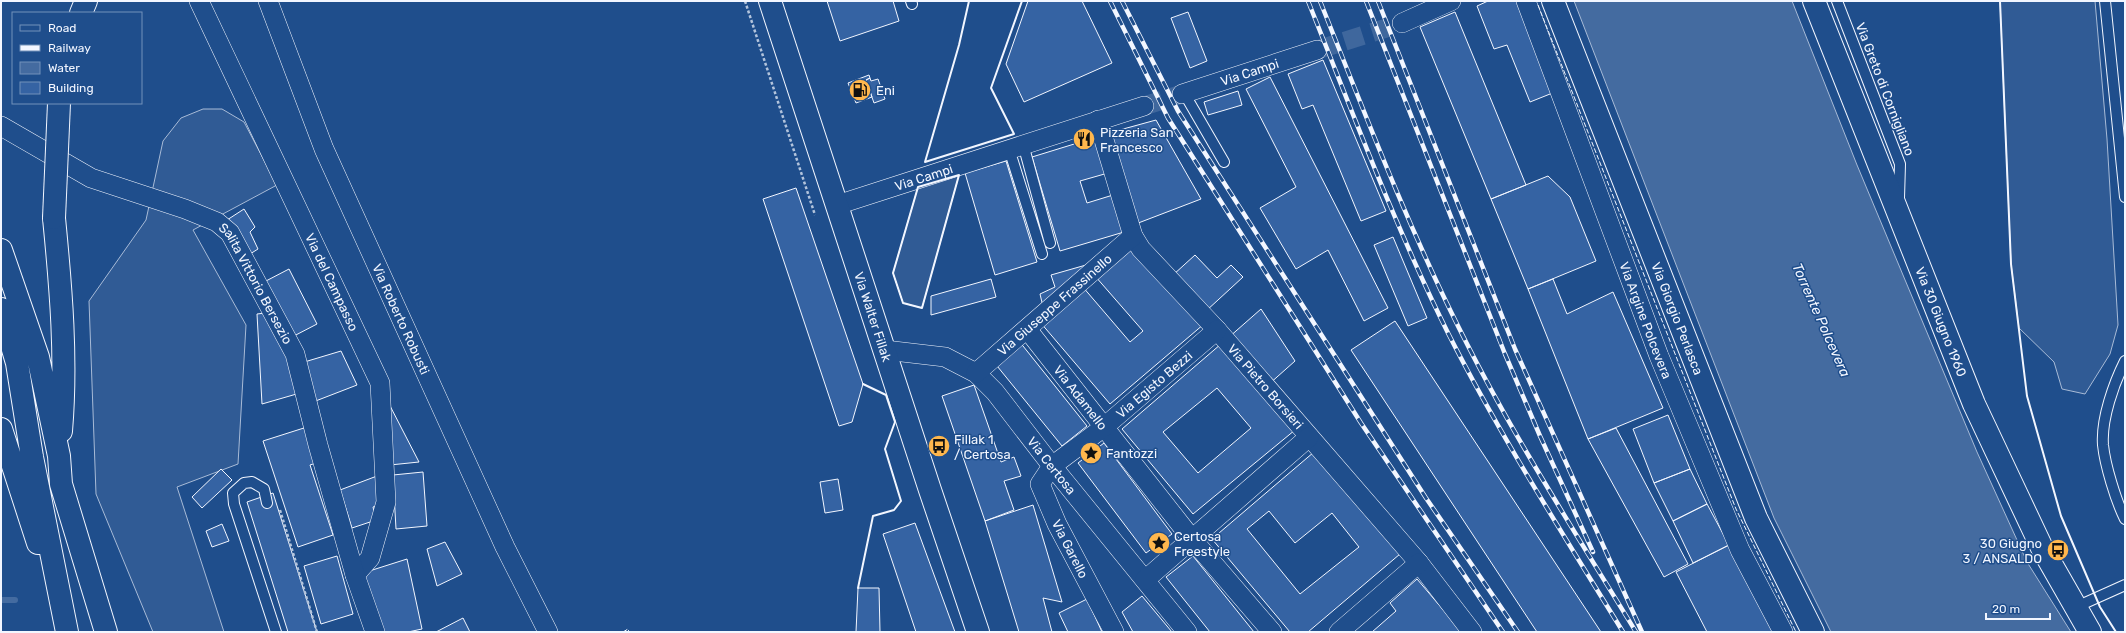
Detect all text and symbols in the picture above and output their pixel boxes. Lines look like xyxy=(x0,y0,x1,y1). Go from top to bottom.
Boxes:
legend xyxy=(12,12,142,104)
street label: Via Greto di Cornigliano xyxy=(1852,20,1917,158)
text: Road xyxy=(48,21,76,35)
text: Railway xyxy=(48,41,91,55)
street label: Via Campi xyxy=(1218,56,1281,88)
text: Water xyxy=(48,61,80,75)
fuel station icon: Eni xyxy=(847,77,873,103)
text: Building xyxy=(48,81,94,95)
place label: Eni xyxy=(876,83,895,98)
place label: Pizzeria San Francesco xyxy=(1100,125,1174,155)
restaurant icon: Pizzeria San Francesco xyxy=(1071,126,1097,152)
street label: Via Campi xyxy=(893,161,955,193)
street label: Salita Vittorio Bersezio xyxy=(216,220,296,347)
street label: Via del Campasso xyxy=(303,231,362,333)
street label: Via Giuseppe Frassinello xyxy=(994,251,1115,358)
street label: Via Argine Polcevera xyxy=(1617,260,1675,381)
street label: Via Giorgio Perlasca xyxy=(1649,260,1706,377)
water label: Torrente Polcevera xyxy=(1788,260,1854,380)
street label: Via Roberto Robusti xyxy=(370,261,433,377)
street label: Via 30 Giugno 1960 xyxy=(1913,265,1970,379)
street label: Via Walter Fillak xyxy=(852,270,895,364)
street label: Via Pietro Borsieri xyxy=(1225,341,1307,432)
street label: Via Egisto Bezzi xyxy=(1113,347,1195,421)
street label: Via Adamello xyxy=(1051,362,1111,433)
place label: Fillak 1 / Certosa xyxy=(954,432,1011,462)
bus stop icon: Fillak 1 / Certosa xyxy=(926,433,952,459)
street label: Via Certosa xyxy=(1025,434,1079,497)
place icon: Fantozzi xyxy=(1078,440,1104,466)
place label: Fantozzi xyxy=(1106,446,1157,461)
street label: Via Garello xyxy=(1049,517,1091,581)
place label: Certosa Freestyle xyxy=(1174,529,1230,559)
place icon: Certosa Freestyle xyxy=(1146,530,1172,556)
place label: 30 Giugno 3 / ANSALDO xyxy=(1962,536,2042,566)
bus stop icon: 30 Giugno 3 / ANSALDO xyxy=(2045,537,2071,563)
scale bar xyxy=(1986,595,2050,621)
text: 20 m xyxy=(1992,602,2020,616)

